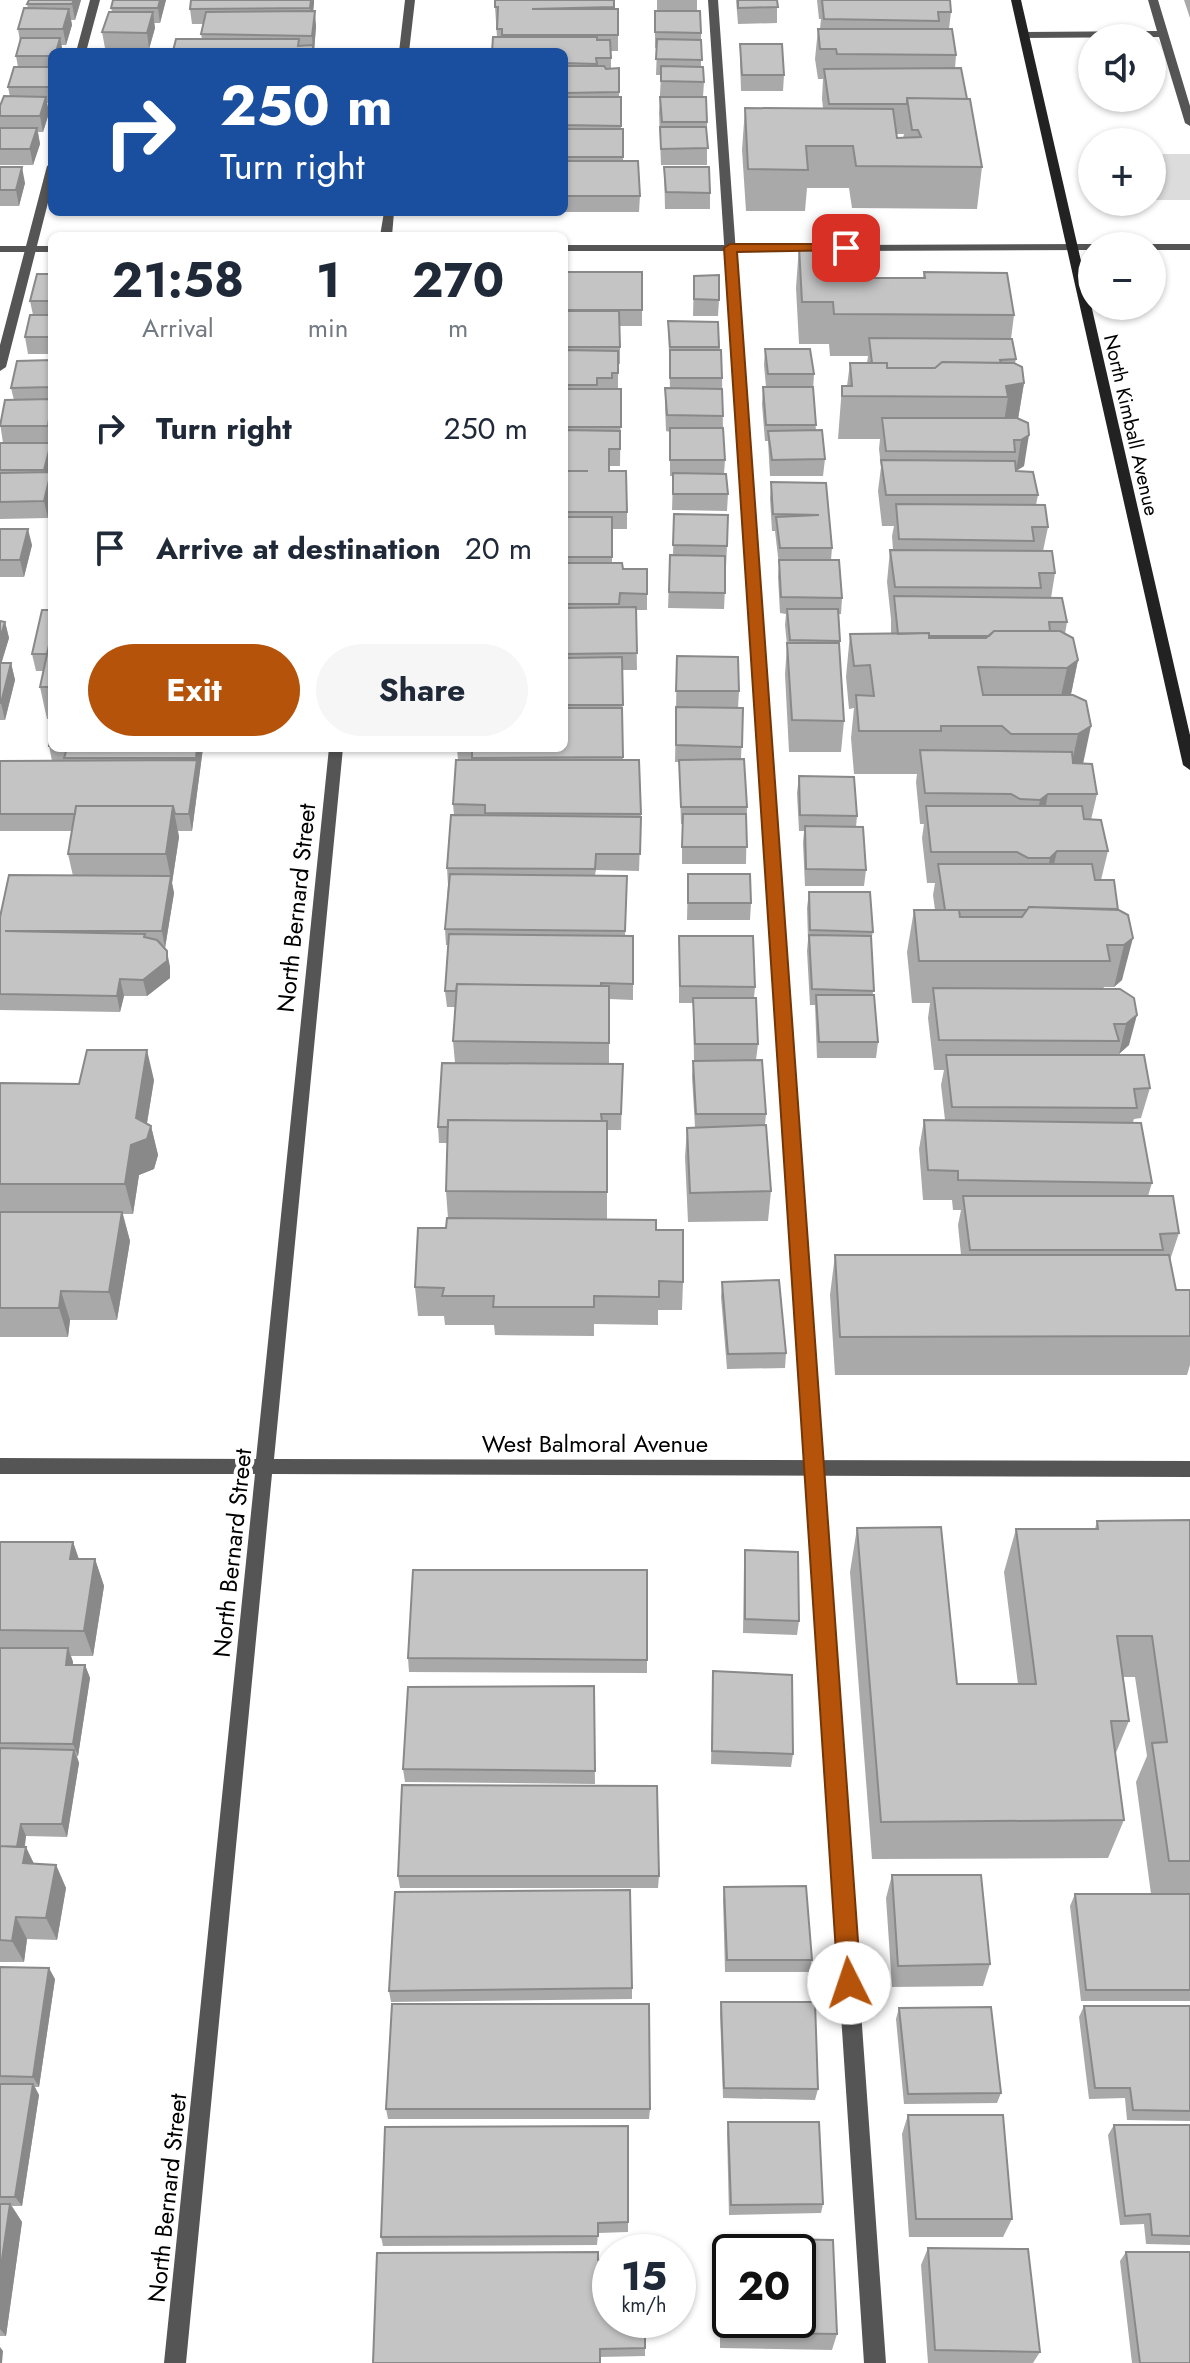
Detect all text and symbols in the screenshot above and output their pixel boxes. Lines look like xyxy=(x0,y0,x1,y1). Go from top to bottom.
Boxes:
map controls xyxy=(1078,24,1166,320)
button: sound xyxy=(1078,24,1166,112)
text: 250 m xyxy=(220,65,393,146)
icon: right xyxy=(88,80,192,184)
button: + xyxy=(1078,128,1166,216)
text: Turn right xyxy=(220,140,365,192)
pin xyxy=(812,214,880,282)
icon: arrive xyxy=(824,226,868,270)
button: − xyxy=(1078,232,1166,320)
text: 21:58 xyxy=(112,246,244,315)
text: 1 xyxy=(316,246,340,315)
text: 270 xyxy=(412,246,504,315)
text: Arrival xyxy=(142,309,214,347)
text: min xyxy=(308,309,348,347)
text: m xyxy=(448,309,468,347)
street label: North Kimball Avenue xyxy=(1096,332,1166,518)
icon: right xyxy=(88,406,132,450)
text: Turn right xyxy=(156,407,292,450)
text: 250 m xyxy=(444,407,528,450)
icon: arrive xyxy=(88,526,132,570)
text: Arrive at destination xyxy=(156,527,441,570)
text: 20 m xyxy=(465,527,532,570)
button: Exit xyxy=(88,644,300,736)
button: Share xyxy=(316,644,528,736)
street label: North Bernard Street xyxy=(268,802,324,1014)
street label: West Balmoral Avenue xyxy=(482,1426,708,1461)
street label: North Bernard Street xyxy=(204,1447,260,1659)
position arrow xyxy=(807,1941,891,2025)
street label: North Bernard Street xyxy=(139,2092,195,2304)
speed limit sign: 20 xyxy=(712,2234,816,2338)
text: 15 xyxy=(621,2247,667,2305)
text: km/h xyxy=(621,2291,667,2320)

